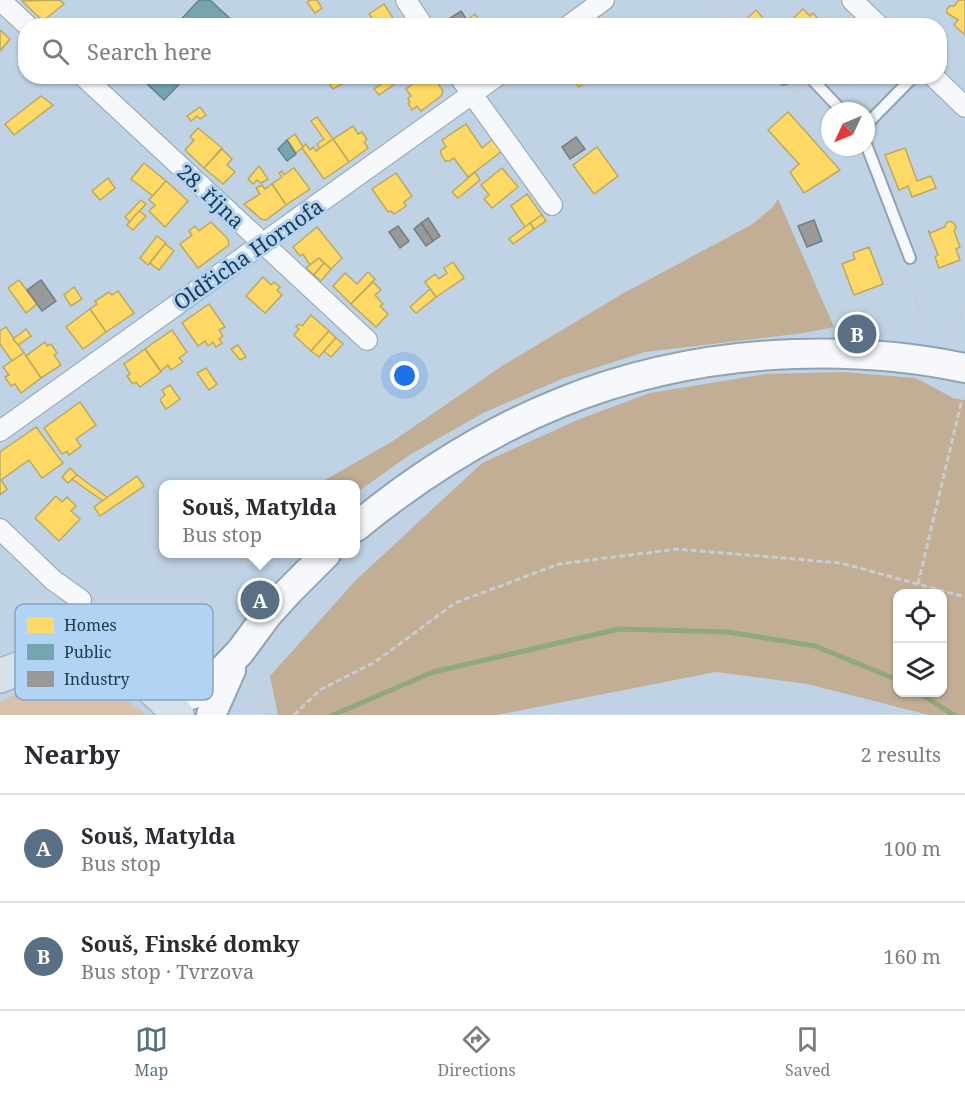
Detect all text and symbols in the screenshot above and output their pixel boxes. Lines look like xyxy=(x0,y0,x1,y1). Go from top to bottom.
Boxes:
search box xyxy=(18,18,947,84)
icon: search xyxy=(39,35,72,68)
text: Search here xyxy=(87,36,212,66)
north arrow xyxy=(821,102,875,156)
street label: 28. října xyxy=(171,158,251,234)
street label: Oldřicha Hornofa xyxy=(168,192,328,316)
pin: B xyxy=(838,312,876,356)
your location xyxy=(390,361,419,390)
popup xyxy=(159,480,360,558)
text: Souš, Matylda xyxy=(182,491,337,521)
text: Bus stop xyxy=(182,521,262,548)
pin: A xyxy=(240,578,280,622)
map controls xyxy=(893,589,947,697)
button: locate xyxy=(893,589,947,643)
legend xyxy=(15,604,213,700)
text: Homes xyxy=(64,614,117,636)
text: Public xyxy=(64,641,112,663)
button: layers xyxy=(893,643,947,697)
text: Industry xyxy=(64,668,131,690)
text: Nearby xyxy=(24,736,120,772)
text: 2 results xyxy=(861,741,941,768)
text: Souš, Matylda xyxy=(81,820,236,850)
text: A xyxy=(36,835,51,862)
text: 100 m xyxy=(883,835,941,862)
text: Bus stop xyxy=(81,850,161,877)
text: Souš, Finské domky xyxy=(81,928,299,958)
text: B xyxy=(37,943,50,970)
text: 160 m xyxy=(883,943,941,970)
text: Bus stop · Tvrzova xyxy=(81,958,254,985)
tab: Map xyxy=(135,1023,168,1081)
tab: Directions xyxy=(438,1023,516,1081)
tab: Saved xyxy=(785,1023,830,1081)

